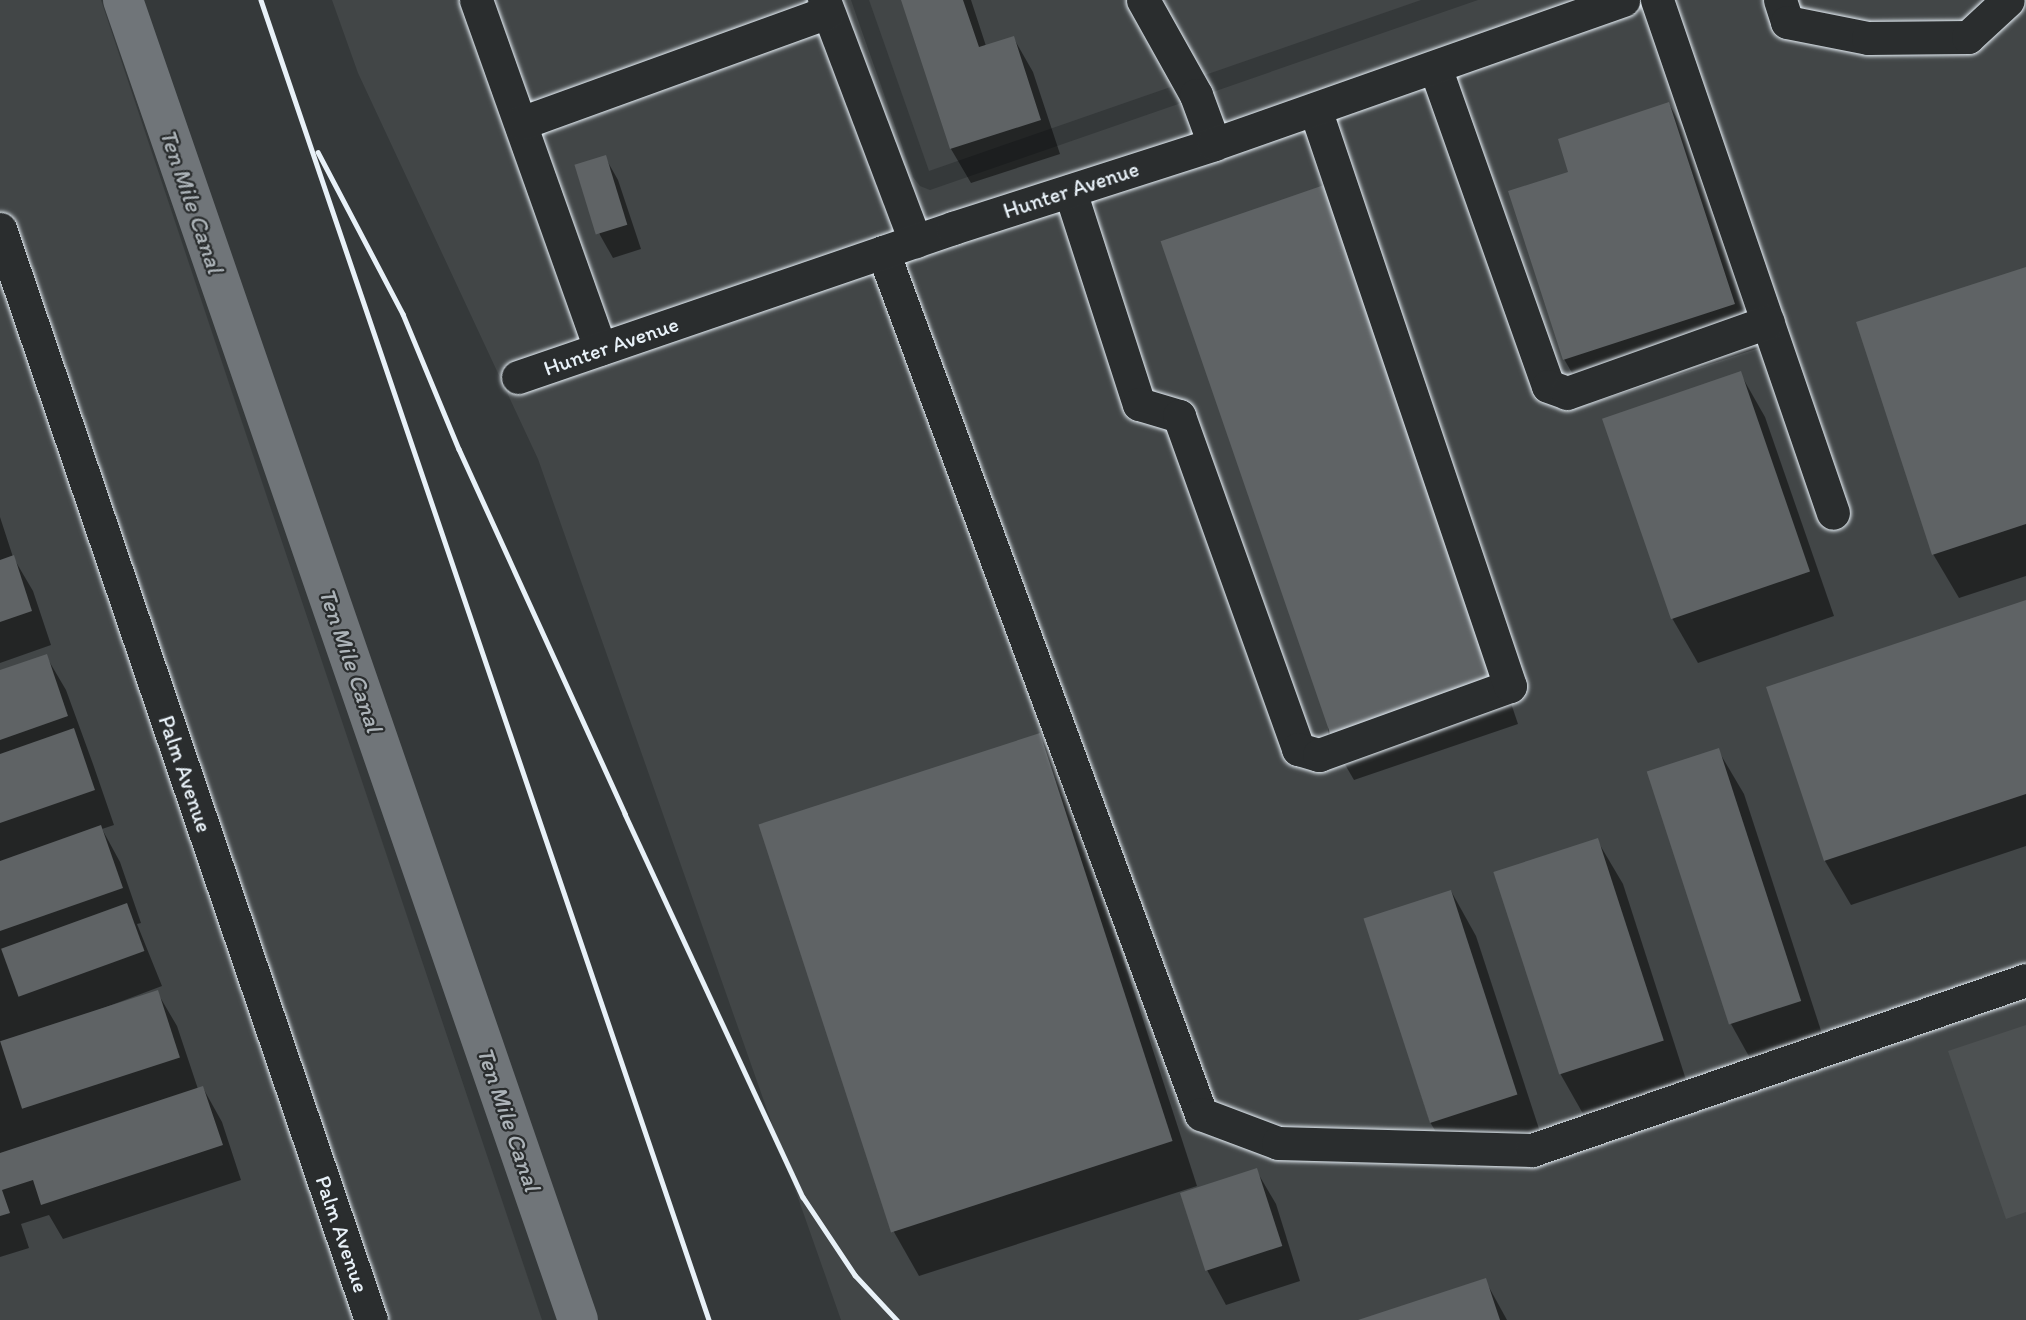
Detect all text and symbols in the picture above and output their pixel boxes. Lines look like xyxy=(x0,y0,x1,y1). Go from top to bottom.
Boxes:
water label: Ten Mile Canal xyxy=(154,125,230,277)
street label: Hunter Avenue xyxy=(1000,156,1142,224)
street label: Hunter Avenue xyxy=(540,311,682,381)
water label: Ten Mile Canal xyxy=(313,584,389,736)
street label: Palm Avenue xyxy=(153,712,217,836)
water label: Ten Mile Canal xyxy=(471,1043,547,1195)
street label: Palm Avenue xyxy=(310,1172,374,1296)

